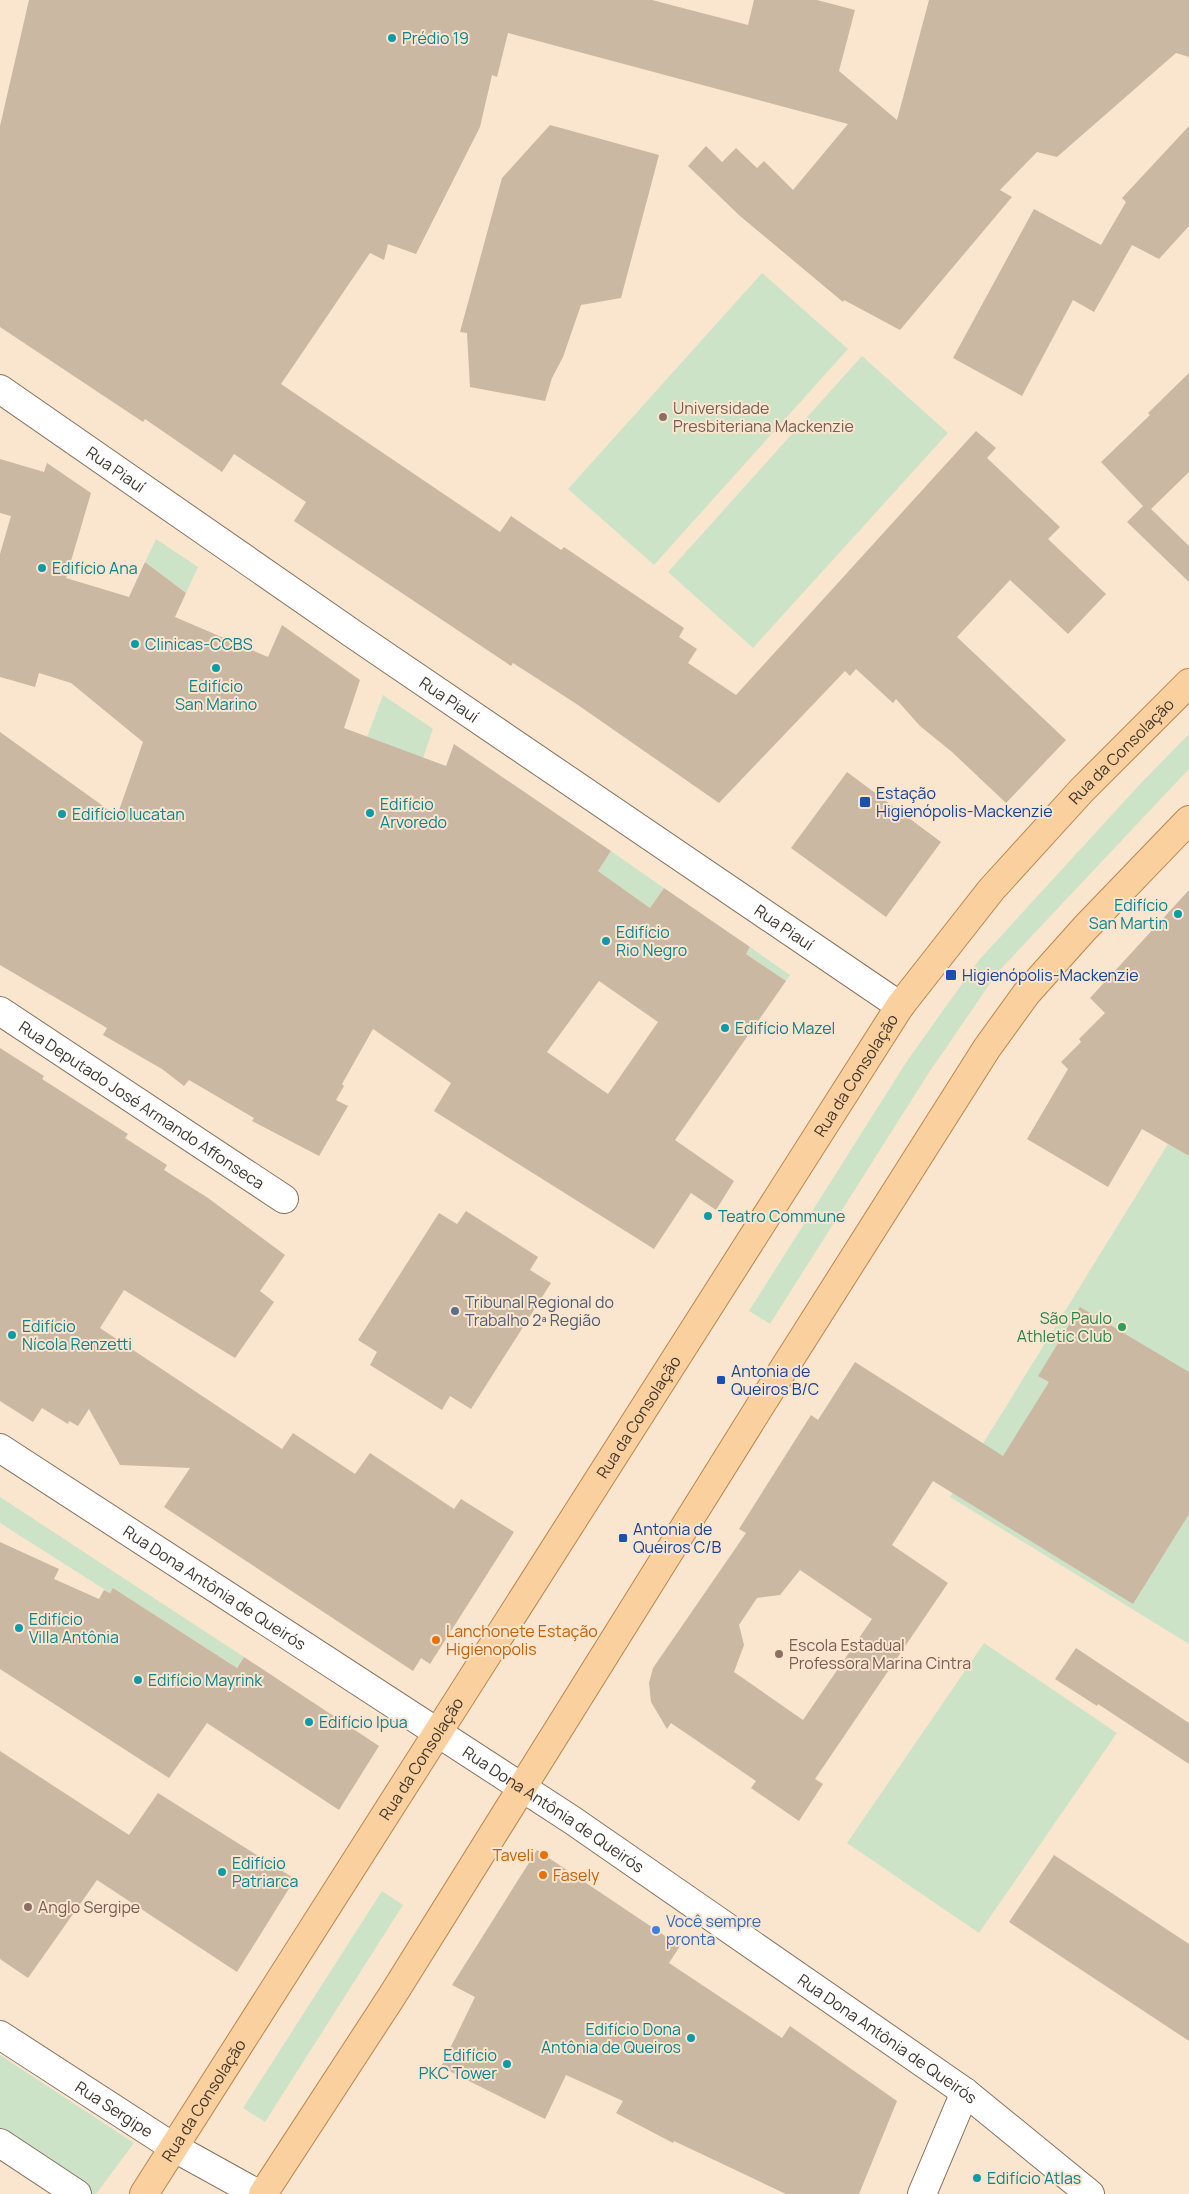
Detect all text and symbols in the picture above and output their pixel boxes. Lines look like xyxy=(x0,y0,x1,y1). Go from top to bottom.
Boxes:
place label: Prédio 19 xyxy=(402,27,469,49)
marker: Prédio 19 xyxy=(386,32,398,44)
place label: Universidade Presbiteriana Mackenzie xyxy=(673,397,854,437)
marker: Universidade Presbiteriana Mackenzie xyxy=(657,411,669,423)
street label: Rua Piauí xyxy=(82,441,150,498)
place label: Edifício Ana xyxy=(52,557,138,579)
marker: Edifício Ana xyxy=(36,562,48,574)
place label: Clinicas-CCBS xyxy=(145,633,253,655)
marker: Clinicas-CCBS xyxy=(129,638,141,650)
marker: Edifício San Marino xyxy=(210,662,222,674)
street label: Rua Piauí xyxy=(415,671,483,728)
place label: Edifício San Marino xyxy=(175,675,257,715)
street label: Rua da Consolação xyxy=(1063,693,1179,809)
place label: Estação Higienópolis-Mackenzie xyxy=(876,782,1053,822)
place label: Edifício Arvoredo xyxy=(380,793,447,833)
marker: Estação Higienópolis-Mackenzie xyxy=(858,795,872,809)
place label: Edifício Iucatan xyxy=(72,803,185,825)
marker: Edifício Arvoredo xyxy=(364,807,376,819)
marker: Edifício Iucatan xyxy=(56,808,68,820)
place label: Edifício San Martin xyxy=(1089,894,1168,934)
street label: Rua Piauí xyxy=(750,899,818,955)
marker: Edifício San Martin xyxy=(1172,908,1184,920)
place label: Edifício Rio Negro xyxy=(616,921,687,961)
marker: Edifício Rio Negro xyxy=(600,935,612,947)
place label: Higienópolis-Mackenzie xyxy=(962,964,1139,986)
marker: Higienópolis-Mackenzie xyxy=(944,968,958,982)
street label: Rua da Consolação xyxy=(809,1010,903,1141)
street label: Rua Deputado José Armando Affonseca xyxy=(15,1016,269,1194)
place label: Edifício Mazel xyxy=(735,1017,835,1039)
marker: Edifício Mazel xyxy=(719,1022,731,1034)
place label: Teatro Commune xyxy=(718,1205,845,1227)
marker: Teatro Commune xyxy=(702,1210,714,1222)
place label: Tribunal Regional do Trabalho 2ª Região xyxy=(465,1291,614,1331)
marker: Tribunal Regional do Trabalho 2ª Região xyxy=(449,1305,461,1317)
place label: São Paulo Athletic Club xyxy=(1017,1307,1112,1347)
place label: Edifício Nícola Renzetti xyxy=(22,1315,132,1355)
marker: São Paulo Athletic Club xyxy=(1116,1321,1128,1333)
marker: Edifício Nícola Renzetti xyxy=(6,1329,18,1341)
street label: Rua da Consolação xyxy=(591,1351,686,1483)
place label: Antonia de Queiros B/C xyxy=(731,1360,819,1400)
marker: Antonia de Queiros B/C xyxy=(715,1374,727,1386)
place label: Antonia de Queiros C/B xyxy=(633,1518,721,1558)
street label: Rua Dona Antônia de Queirós xyxy=(119,1520,310,1655)
marker: Antonia de Queiros C/B xyxy=(617,1532,629,1544)
place label: Edifício Villa Antônia xyxy=(29,1608,119,1648)
place label: Lanchonete Estação Higienopolis xyxy=(446,1620,598,1660)
marker: Edifício Villa Antônia xyxy=(13,1622,25,1634)
marker: Lanchonete Estação Higienopolis xyxy=(430,1634,442,1646)
place label: Escola Estadual Professora Marina Cintra xyxy=(789,1634,971,1674)
marker: Escola Estadual Professora Marina Cintra xyxy=(773,1648,785,1660)
place label: Edifício Mayrink xyxy=(148,1669,263,1691)
marker: Edifício Mayrink xyxy=(132,1674,144,1686)
street label: Rua da Consolação xyxy=(374,1693,468,1824)
place label: Edifício Ipua xyxy=(319,1711,408,1733)
marker: Edifício Ipua xyxy=(303,1716,315,1728)
street label: Rua Dona Antônia de Queirós xyxy=(459,1741,649,1878)
place label: Taveli xyxy=(492,1844,534,1866)
marker: Taveli xyxy=(538,1849,550,1861)
place label: Edifício Patriarca xyxy=(232,1852,298,1892)
place label: Fasely xyxy=(553,1864,600,1886)
marker: Edifício Patriarca xyxy=(216,1866,228,1878)
marker: Fasely xyxy=(537,1869,549,1881)
place label: Anglo Sergipe xyxy=(38,1896,140,1918)
marker: Anglo Sergipe xyxy=(22,1901,34,1913)
place label: Você sempre pronta xyxy=(666,1910,761,1950)
marker: Você sempre pronta xyxy=(650,1924,662,1936)
street label: Rua Dona Antônia de Queirós xyxy=(793,1968,982,2108)
place label: Edifício Dona Antônia de Queiros xyxy=(541,2018,681,2058)
marker: Edifício Dona Antônia de Queiros xyxy=(685,2032,697,2044)
street label: Rua da Consolação xyxy=(156,2035,251,2166)
place label: Edifício PKC Tower xyxy=(419,2044,497,2084)
marker: Edifício PKC Tower xyxy=(501,2058,513,2070)
street label: Rua Sergipe xyxy=(71,2076,157,2142)
place label: Edifício Atlas xyxy=(987,2167,1081,2189)
marker: Edifício Atlas xyxy=(971,2172,983,2184)

